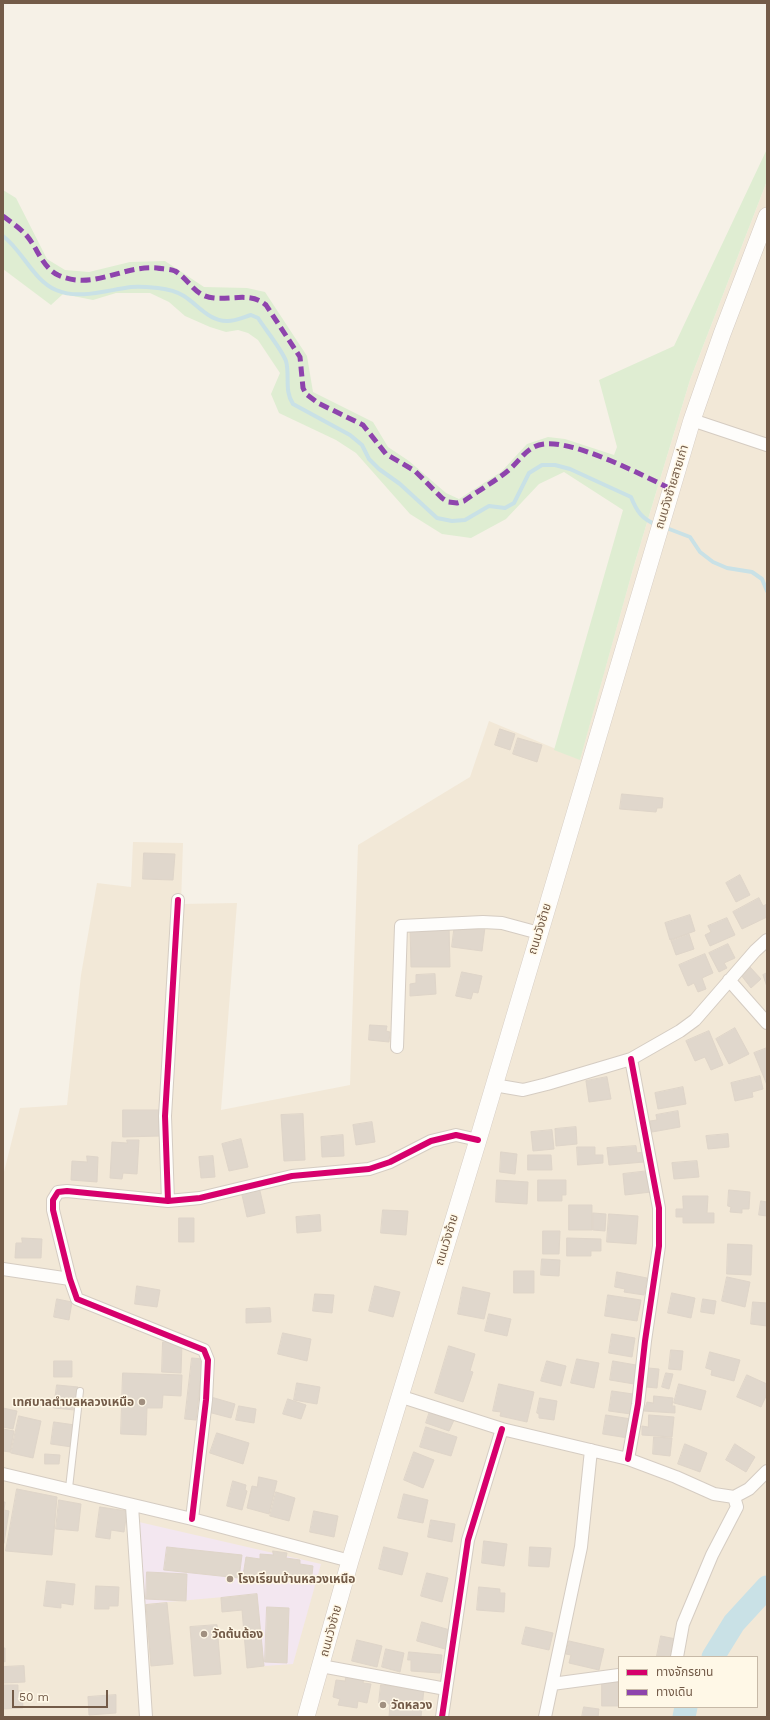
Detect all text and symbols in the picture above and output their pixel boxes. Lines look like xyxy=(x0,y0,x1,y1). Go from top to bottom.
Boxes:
street label: ถนนวังซ้ายสายเก่า xyxy=(652,443,692,531)
street label: ถนนวังซ้าย xyxy=(525,902,555,956)
street label: ถนนวังซ้าย xyxy=(432,1213,462,1267)
place label: เทศบาลตำบลหลวงเหนือ xyxy=(12,1395,134,1409)
marker: เทศบาลตำบลหลวงเหนือ xyxy=(137,1397,147,1407)
place label: โรงเรียนบ้านหลวงเหนือ xyxy=(238,1572,355,1586)
marker: โรงเรียนบ้านหลวงเหนือ xyxy=(225,1574,235,1584)
street label: ถนนวังซ้าย xyxy=(317,1604,345,1658)
place label: วัดต้นต้อง xyxy=(212,1627,263,1641)
marker: วัดต้นต้อง xyxy=(199,1629,209,1639)
legend xyxy=(618,1656,758,1708)
text: ทางจักรยาน xyxy=(656,1665,713,1679)
scale bar xyxy=(14,1682,110,1708)
text: ทางเดิน xyxy=(656,1685,693,1699)
text: 50 m xyxy=(19,1690,49,1704)
place label: วัดหลวง xyxy=(391,1698,432,1712)
marker: วัดหลวง xyxy=(378,1700,388,1710)

